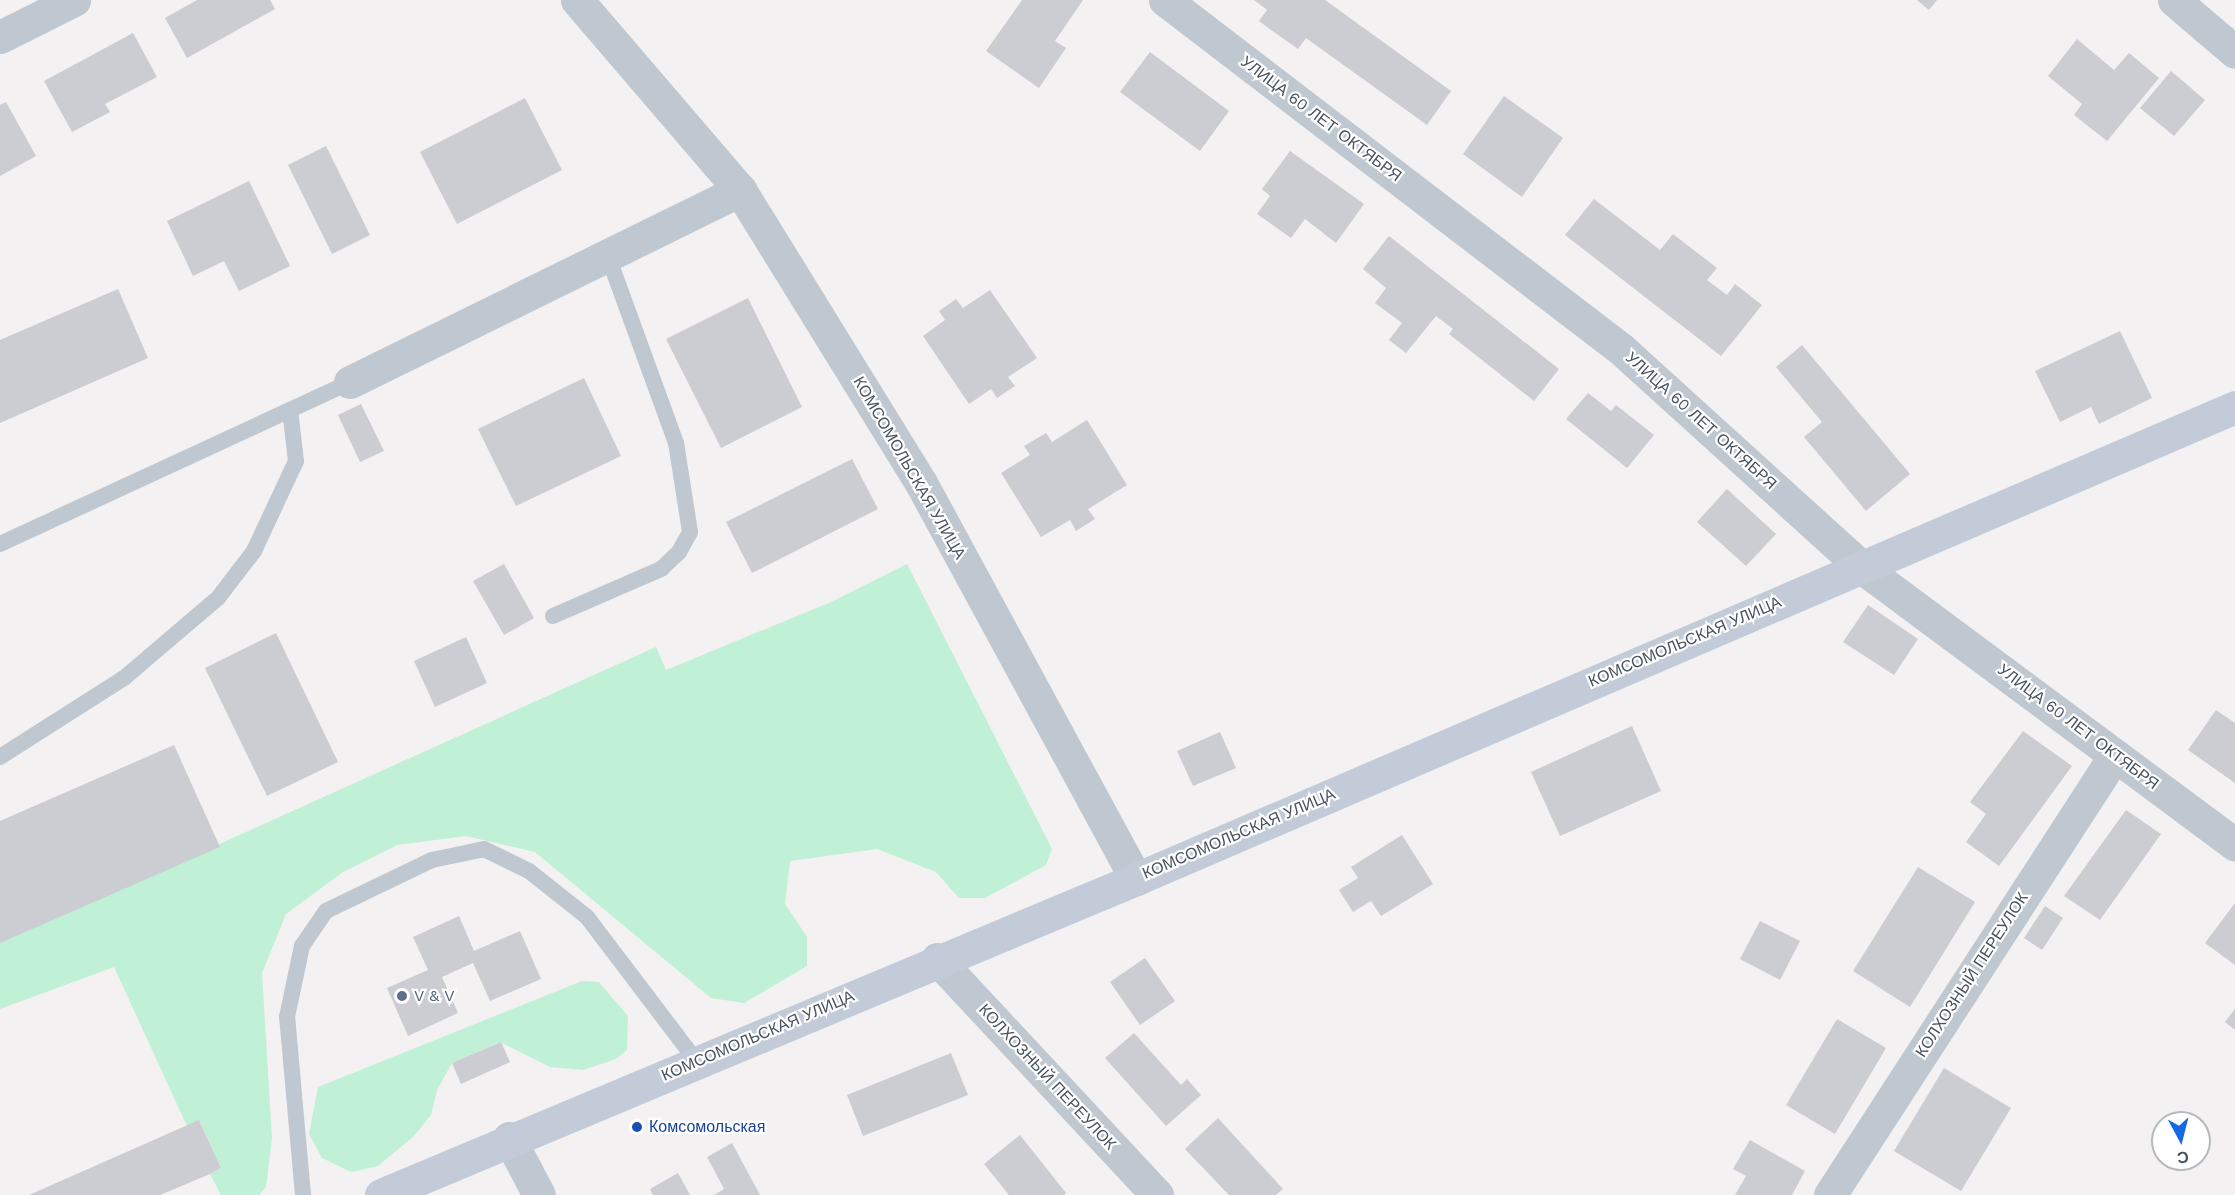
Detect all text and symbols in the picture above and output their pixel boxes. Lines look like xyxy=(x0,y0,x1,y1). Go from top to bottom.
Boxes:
street label: УЛИЦА 60 ЛЕТ ОКТЯБРЯ xyxy=(1237,52,1405,186)
street label: УЛИЦА 60 ЛЕТ ОКТЯБРЯ xyxy=(1622,348,1780,494)
street label: КОМСОМОЛЬСКАЯ УЛИЦА xyxy=(849,373,969,563)
street label: КОМСОМОЛЬСКАЯ УЛИЦА xyxy=(1586,593,1784,691)
street label: УЛИЦА 60 ЛЕТ ОКТЯБРЯ xyxy=(1994,660,2162,794)
street label: КОМСОМОЛЬСКАЯ УЛИЦА xyxy=(1140,785,1338,883)
street label: КОЛХОЗНЫЙ ПЕРЕУЛОК xyxy=(1912,889,2032,1061)
place label: V & V xyxy=(414,986,456,1006)
street label: КОМСОМОЛЬСКАЯ УЛИЦА xyxy=(659,987,857,1085)
marker: V & V xyxy=(395,989,409,1003)
street label: КОЛХОЗНЫЙ ПЕРЕУЛОК xyxy=(974,1000,1120,1154)
north arrow xyxy=(2151,1111,2211,1171)
place label: Комсомольская xyxy=(649,1117,765,1137)
marker: Комсомольская xyxy=(630,1120,644,1134)
text: С xyxy=(2176,1147,2190,1168)

